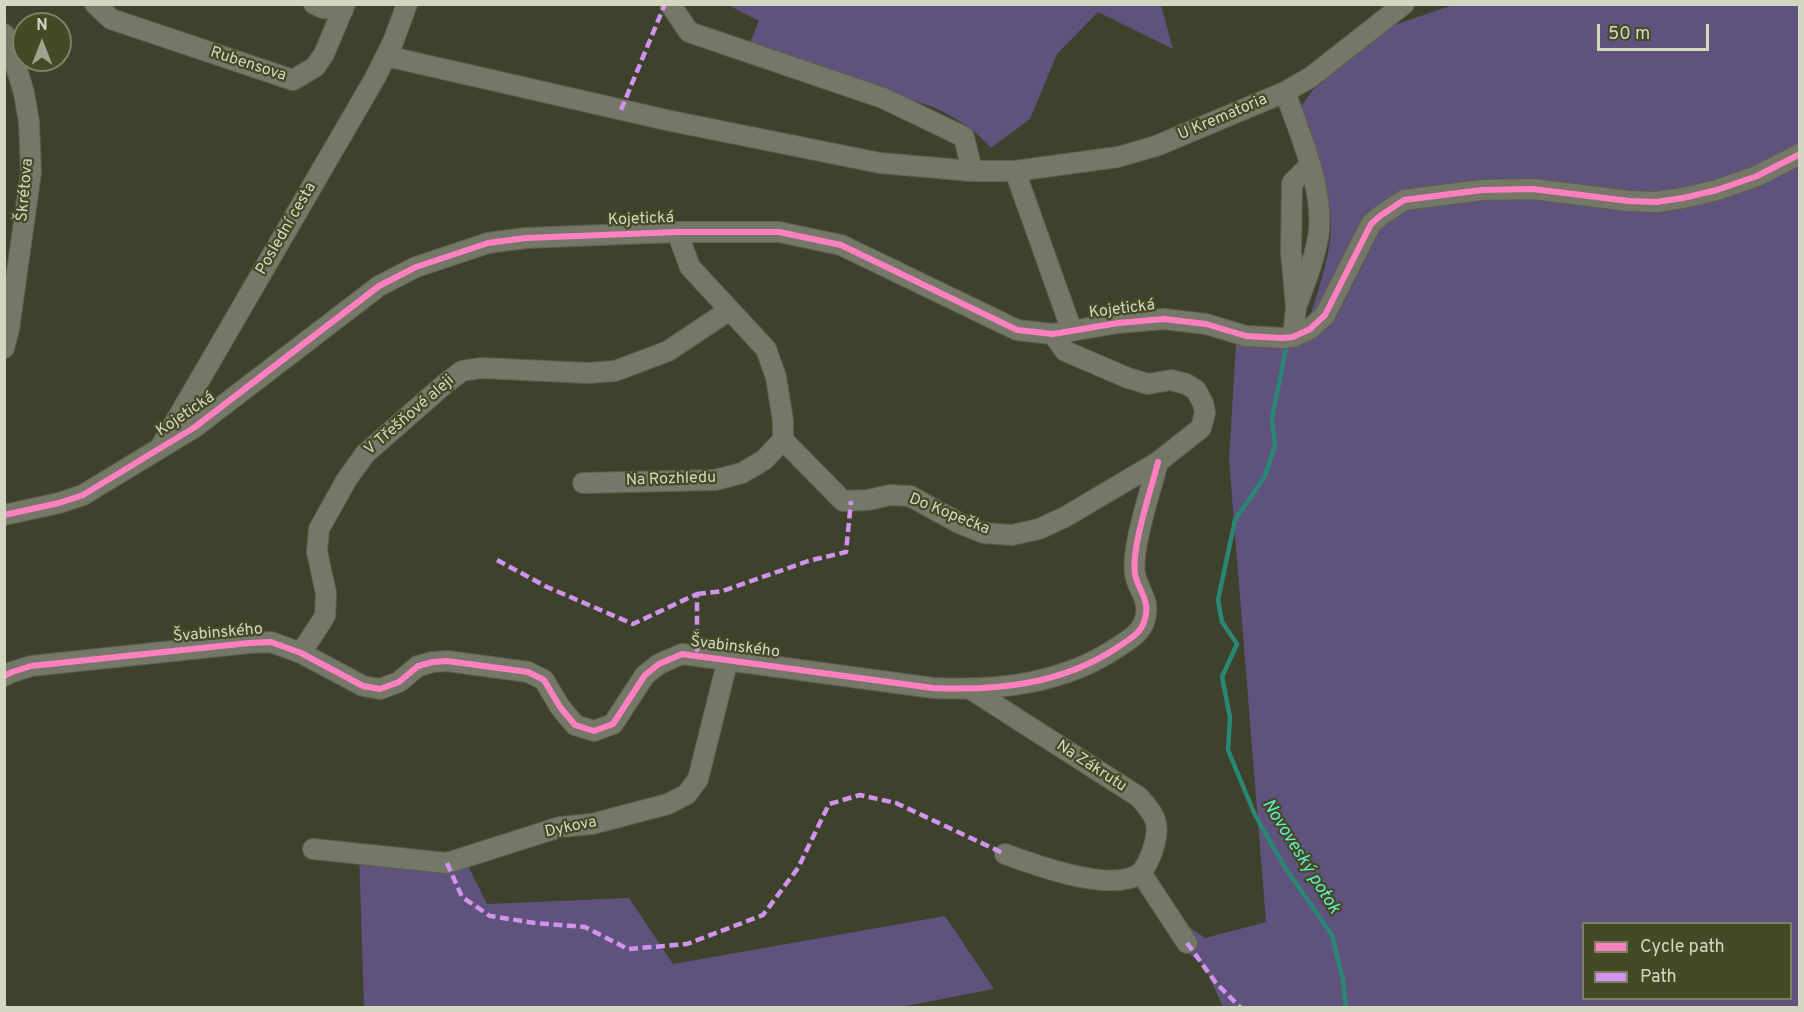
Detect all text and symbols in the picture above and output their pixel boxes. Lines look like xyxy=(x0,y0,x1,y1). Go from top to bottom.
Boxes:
north arrow xyxy=(12,12,72,72)
scale bar xyxy=(1600,12,1712,50)
text: N xyxy=(36,16,48,36)
text: 50 m xyxy=(1608,23,1650,46)
street label: Rubensova xyxy=(208,44,288,86)
street label: U Krematoria xyxy=(1175,91,1271,145)
street label: Škrétova xyxy=(14,157,38,223)
street label: Poslední cesta xyxy=(253,179,321,279)
street label: Kojetická xyxy=(608,209,674,231)
street label: Kojetická xyxy=(1088,296,1156,324)
street label: V Třešňové aleji xyxy=(361,372,459,460)
street label: Kojetická xyxy=(153,389,219,441)
street label: Na Rozhledu xyxy=(626,469,716,491)
street label: Do Kopečka xyxy=(906,490,992,540)
street label: Švabinského xyxy=(172,621,264,647)
street label: Švabinského xyxy=(689,633,781,663)
street label: Na Zákrutu xyxy=(1052,737,1130,797)
water label: Novoveský potok xyxy=(1256,796,1344,918)
street label: Dykova xyxy=(543,813,599,843)
legend xyxy=(1582,922,1792,1000)
text: Cycle path xyxy=(1640,936,1725,959)
text: Path xyxy=(1640,966,1677,989)

